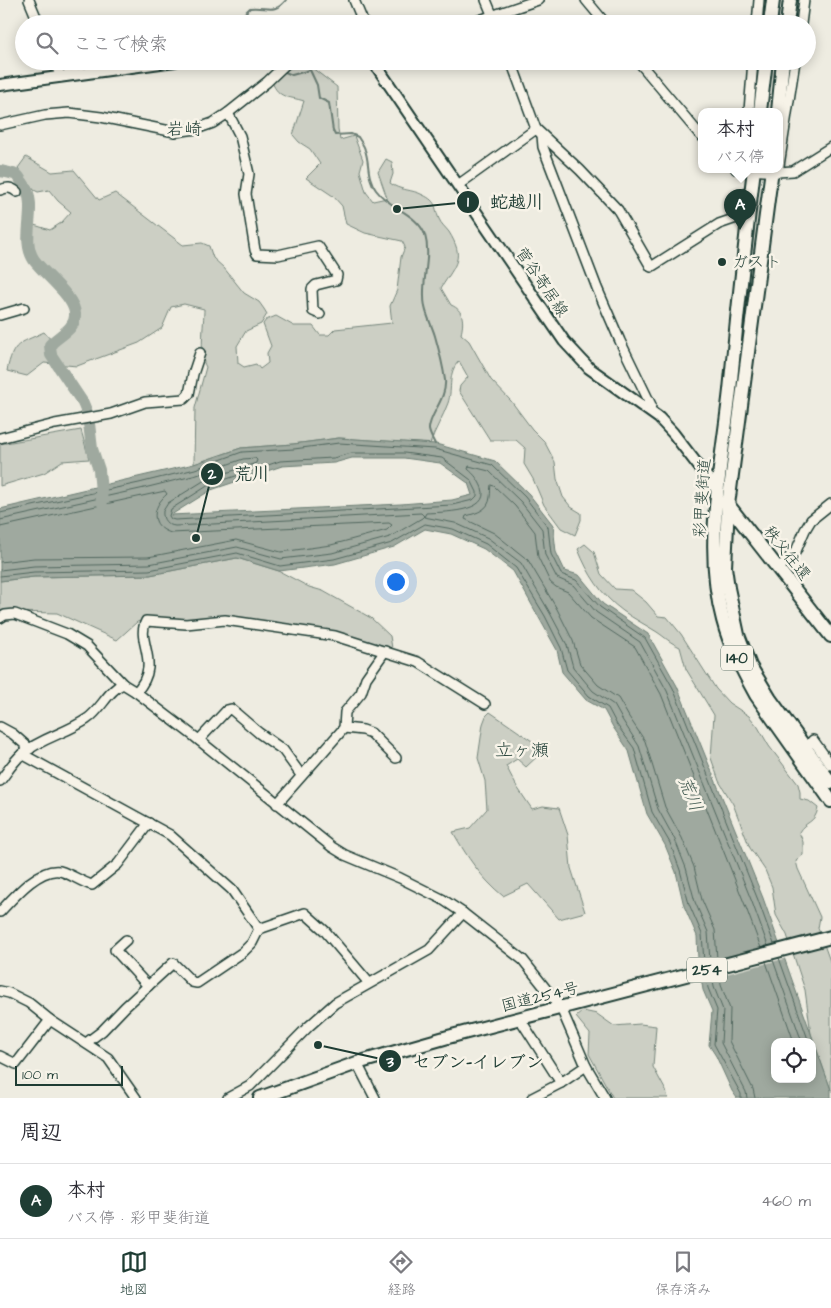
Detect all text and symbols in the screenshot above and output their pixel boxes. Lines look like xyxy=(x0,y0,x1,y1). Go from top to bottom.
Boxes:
search box xyxy=(15,15,816,70)
icon: search xyxy=(33,29,61,57)
text: ここで検索 xyxy=(73,31,168,58)
popup xyxy=(698,108,783,173)
text: 本村 xyxy=(716,116,755,143)
district label: 岩崎 xyxy=(166,117,202,142)
text: バス停 xyxy=(716,146,765,168)
callout: 蛇越川 xyxy=(455,185,554,218)
pin: A xyxy=(724,189,756,230)
text: 蛇越川 xyxy=(490,190,544,215)
text: 1 xyxy=(467,192,469,213)
street label: 菅谷寄居線 xyxy=(511,243,573,321)
place label: ガスト xyxy=(732,251,782,273)
marker: ガスト xyxy=(716,256,728,268)
street label: 彩甲斐街道 xyxy=(688,457,716,539)
callout: 荒川 xyxy=(199,458,280,491)
text: 荒川 xyxy=(234,462,270,487)
text: 2 xyxy=(207,464,217,485)
street label: 秩父往還 xyxy=(759,521,815,585)
your location xyxy=(383,569,409,595)
road number: 140 xyxy=(721,646,753,670)
district label: 立ヶ瀬 xyxy=(495,738,549,763)
water label: 荒川 xyxy=(672,773,708,815)
road number: 254 xyxy=(687,958,727,982)
street label: 国道254号 xyxy=(499,977,581,1017)
map controls xyxy=(771,1038,816,1083)
button: locate xyxy=(771,1038,816,1083)
callout: セブン-イレブン xyxy=(377,1045,554,1078)
text: セブン-イレブン xyxy=(412,1050,544,1075)
text: 3 xyxy=(385,1052,394,1073)
scale bar xyxy=(15,1063,122,1086)
text: 100 m xyxy=(22,1065,58,1085)
text: 周辺 xyxy=(20,1118,62,1147)
text: 本村 xyxy=(67,1177,105,1204)
text: A xyxy=(31,1190,41,1212)
text: 460 m xyxy=(761,1190,811,1212)
text: バス停 · 彩甲斐街道 xyxy=(67,1207,210,1229)
tab: 地図 xyxy=(120,1248,148,1300)
tab: 経路 xyxy=(387,1248,415,1300)
tab: 保存済み xyxy=(655,1248,711,1300)

